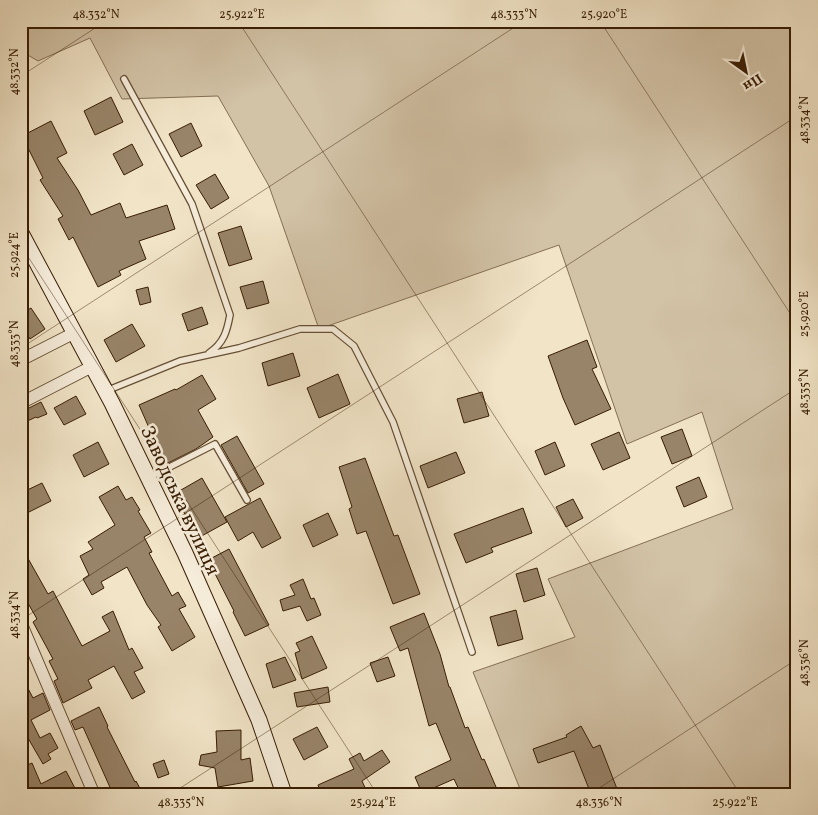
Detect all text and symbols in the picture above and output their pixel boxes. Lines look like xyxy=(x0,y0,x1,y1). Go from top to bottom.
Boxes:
text: 48.332°N xyxy=(72,7,120,23)
text: 25.922°E xyxy=(219,7,265,23)
text: 48.333°N xyxy=(490,7,538,23)
text: 25.920°E xyxy=(581,7,627,23)
text: 48.332°N xyxy=(7,48,23,96)
north arrow xyxy=(720,48,770,98)
text: Пн xyxy=(739,68,766,95)
text: 48.334°N xyxy=(797,96,813,144)
text: 25.924°E xyxy=(7,232,23,278)
text: 25.920°E xyxy=(797,291,813,337)
text: 48.333°N xyxy=(7,320,23,368)
text: 48.335°N xyxy=(797,369,813,415)
street label: Заводська вулиця xyxy=(132,421,226,580)
text: 48.334°N xyxy=(7,591,23,639)
text: 48.336°N xyxy=(797,639,813,687)
text: 48.335°N xyxy=(158,795,204,811)
text: 25.924°E xyxy=(350,795,396,811)
text: 48.336°N xyxy=(575,795,623,811)
text: 25.922°E xyxy=(712,795,758,811)

